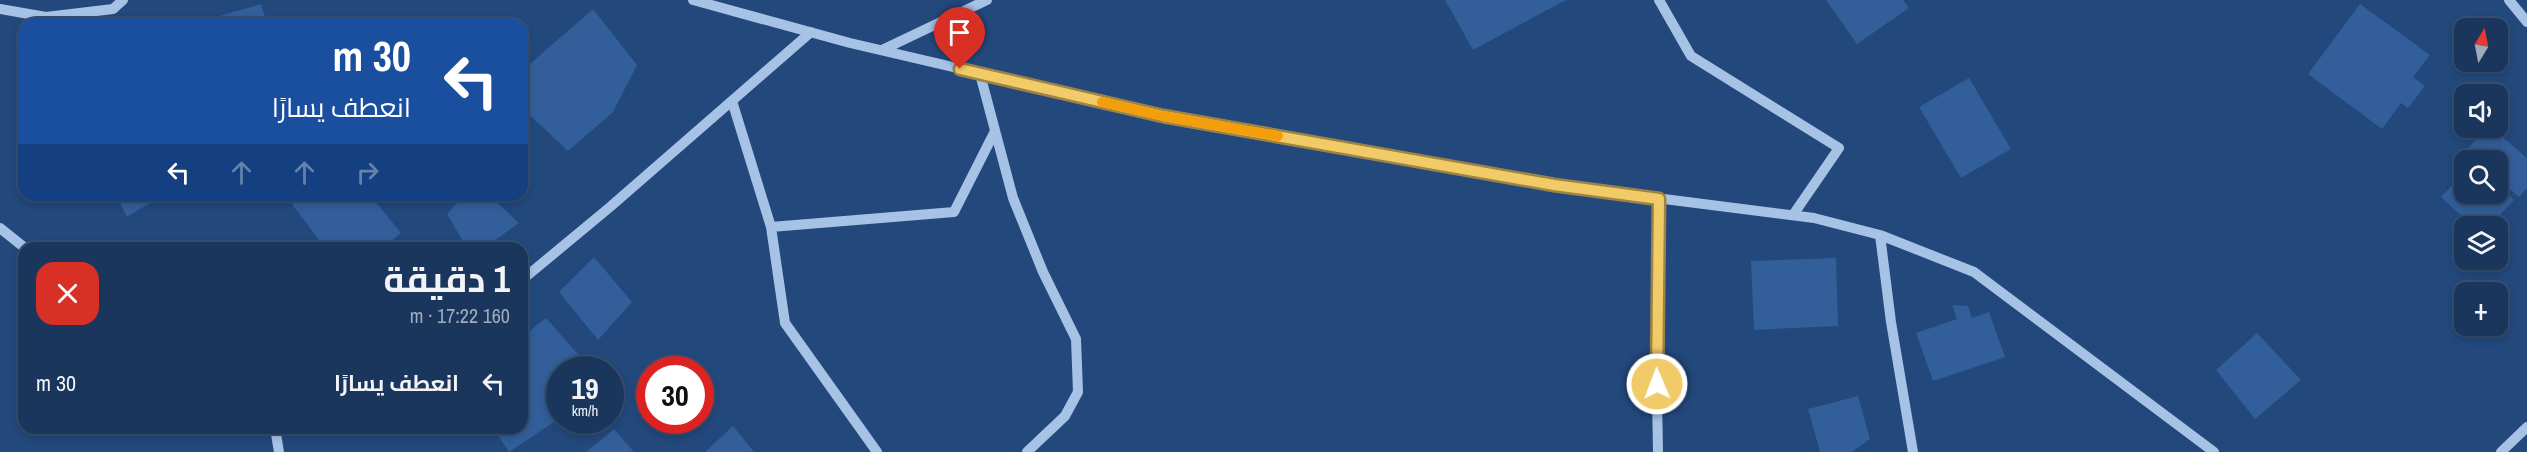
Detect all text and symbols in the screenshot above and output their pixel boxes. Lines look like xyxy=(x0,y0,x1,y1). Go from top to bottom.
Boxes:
pin xyxy=(934,7,985,69)
icon: arrive xyxy=(943,16,976,49)
north arrow xyxy=(2454,18,2508,72)
map controls xyxy=(2454,18,2508,336)
text: 30 m xyxy=(332,28,411,84)
icon: left xyxy=(432,42,510,120)
button: sound xyxy=(2454,84,2508,138)
text: انعطف يسارًا xyxy=(272,89,411,125)
button: search xyxy=(2454,150,2508,204)
icon: left xyxy=(162,156,195,189)
icon: ahead xyxy=(225,156,258,189)
icon: ahead xyxy=(288,156,321,189)
icon: right xyxy=(351,156,384,189)
button: layers xyxy=(2454,216,2508,270)
text: 1 دقيقة xyxy=(384,255,510,303)
button: close xyxy=(36,262,99,325)
button: + xyxy=(2454,282,2508,336)
text: 160 m · 17:22 xyxy=(410,302,510,329)
position arrow xyxy=(1625,352,1689,416)
speed limit sign: 30 xyxy=(636,356,714,434)
icon: left xyxy=(477,367,510,400)
text: 30 m xyxy=(36,368,76,398)
text: انعطف يسارًا xyxy=(334,368,459,398)
text: 19 xyxy=(571,368,599,408)
text: km/h xyxy=(572,400,598,421)

